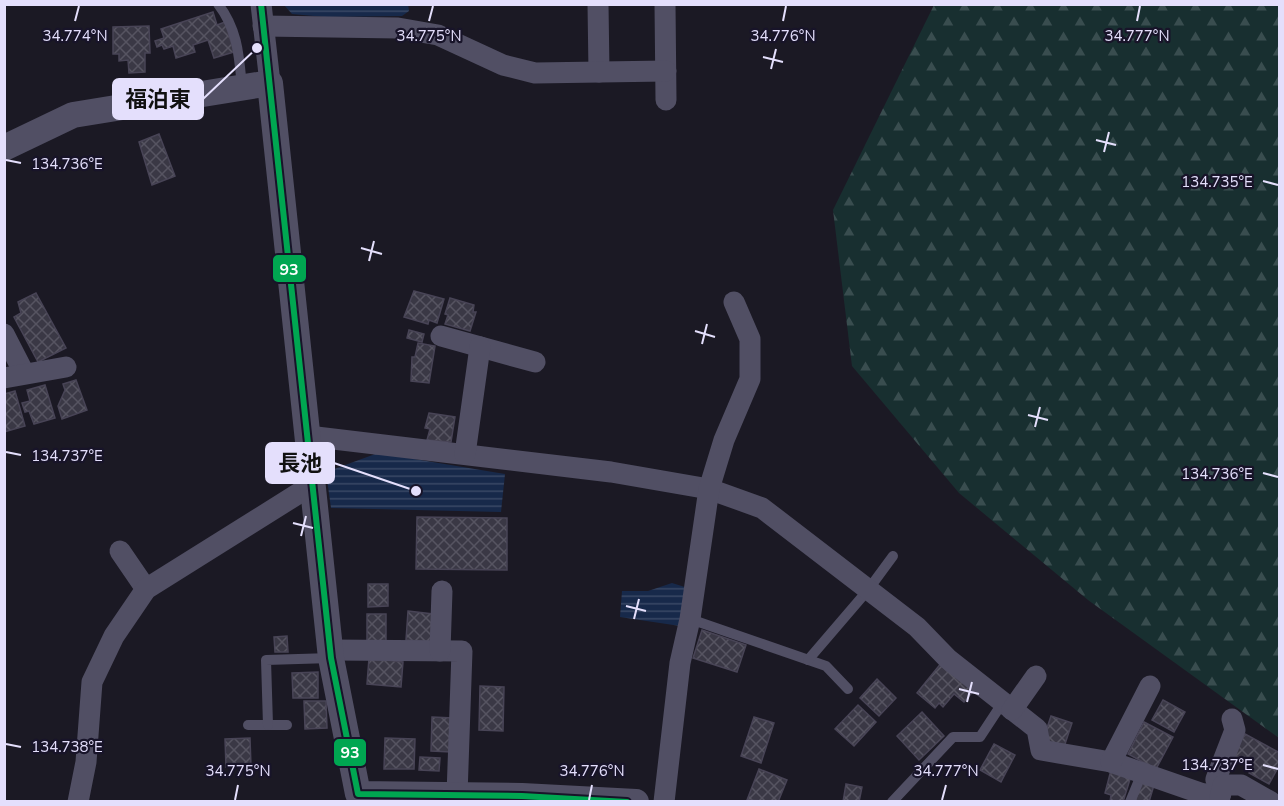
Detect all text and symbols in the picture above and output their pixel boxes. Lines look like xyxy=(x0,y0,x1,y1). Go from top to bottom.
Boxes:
text: 34.774°N xyxy=(42,26,108,46)
text: 34.775°N xyxy=(396,26,462,46)
text: 34.776°N xyxy=(750,26,816,46)
text: 34.777°N xyxy=(1104,26,1170,46)
callout: 福泊東 xyxy=(113,79,203,119)
text: 福泊東 xyxy=(125,85,191,115)
text: 134.736°E xyxy=(31,154,103,174)
text: 134.735°E xyxy=(1181,172,1253,192)
line badge: 93 xyxy=(272,254,307,283)
text: 93 xyxy=(279,259,299,281)
callout: 長池 xyxy=(266,443,334,483)
text: 134.737°E xyxy=(31,446,103,466)
text: 長池 xyxy=(278,449,322,479)
text: 134.736°E xyxy=(1181,464,1253,484)
text: 134.738°E xyxy=(31,737,103,757)
line badge: 93 xyxy=(333,738,367,767)
text: 93 xyxy=(340,742,360,764)
text: 134.737°E xyxy=(1181,755,1253,775)
text: 34.775°N xyxy=(205,761,271,781)
text: 34.776°N xyxy=(559,761,625,781)
text: 34.777°N xyxy=(913,761,979,781)

